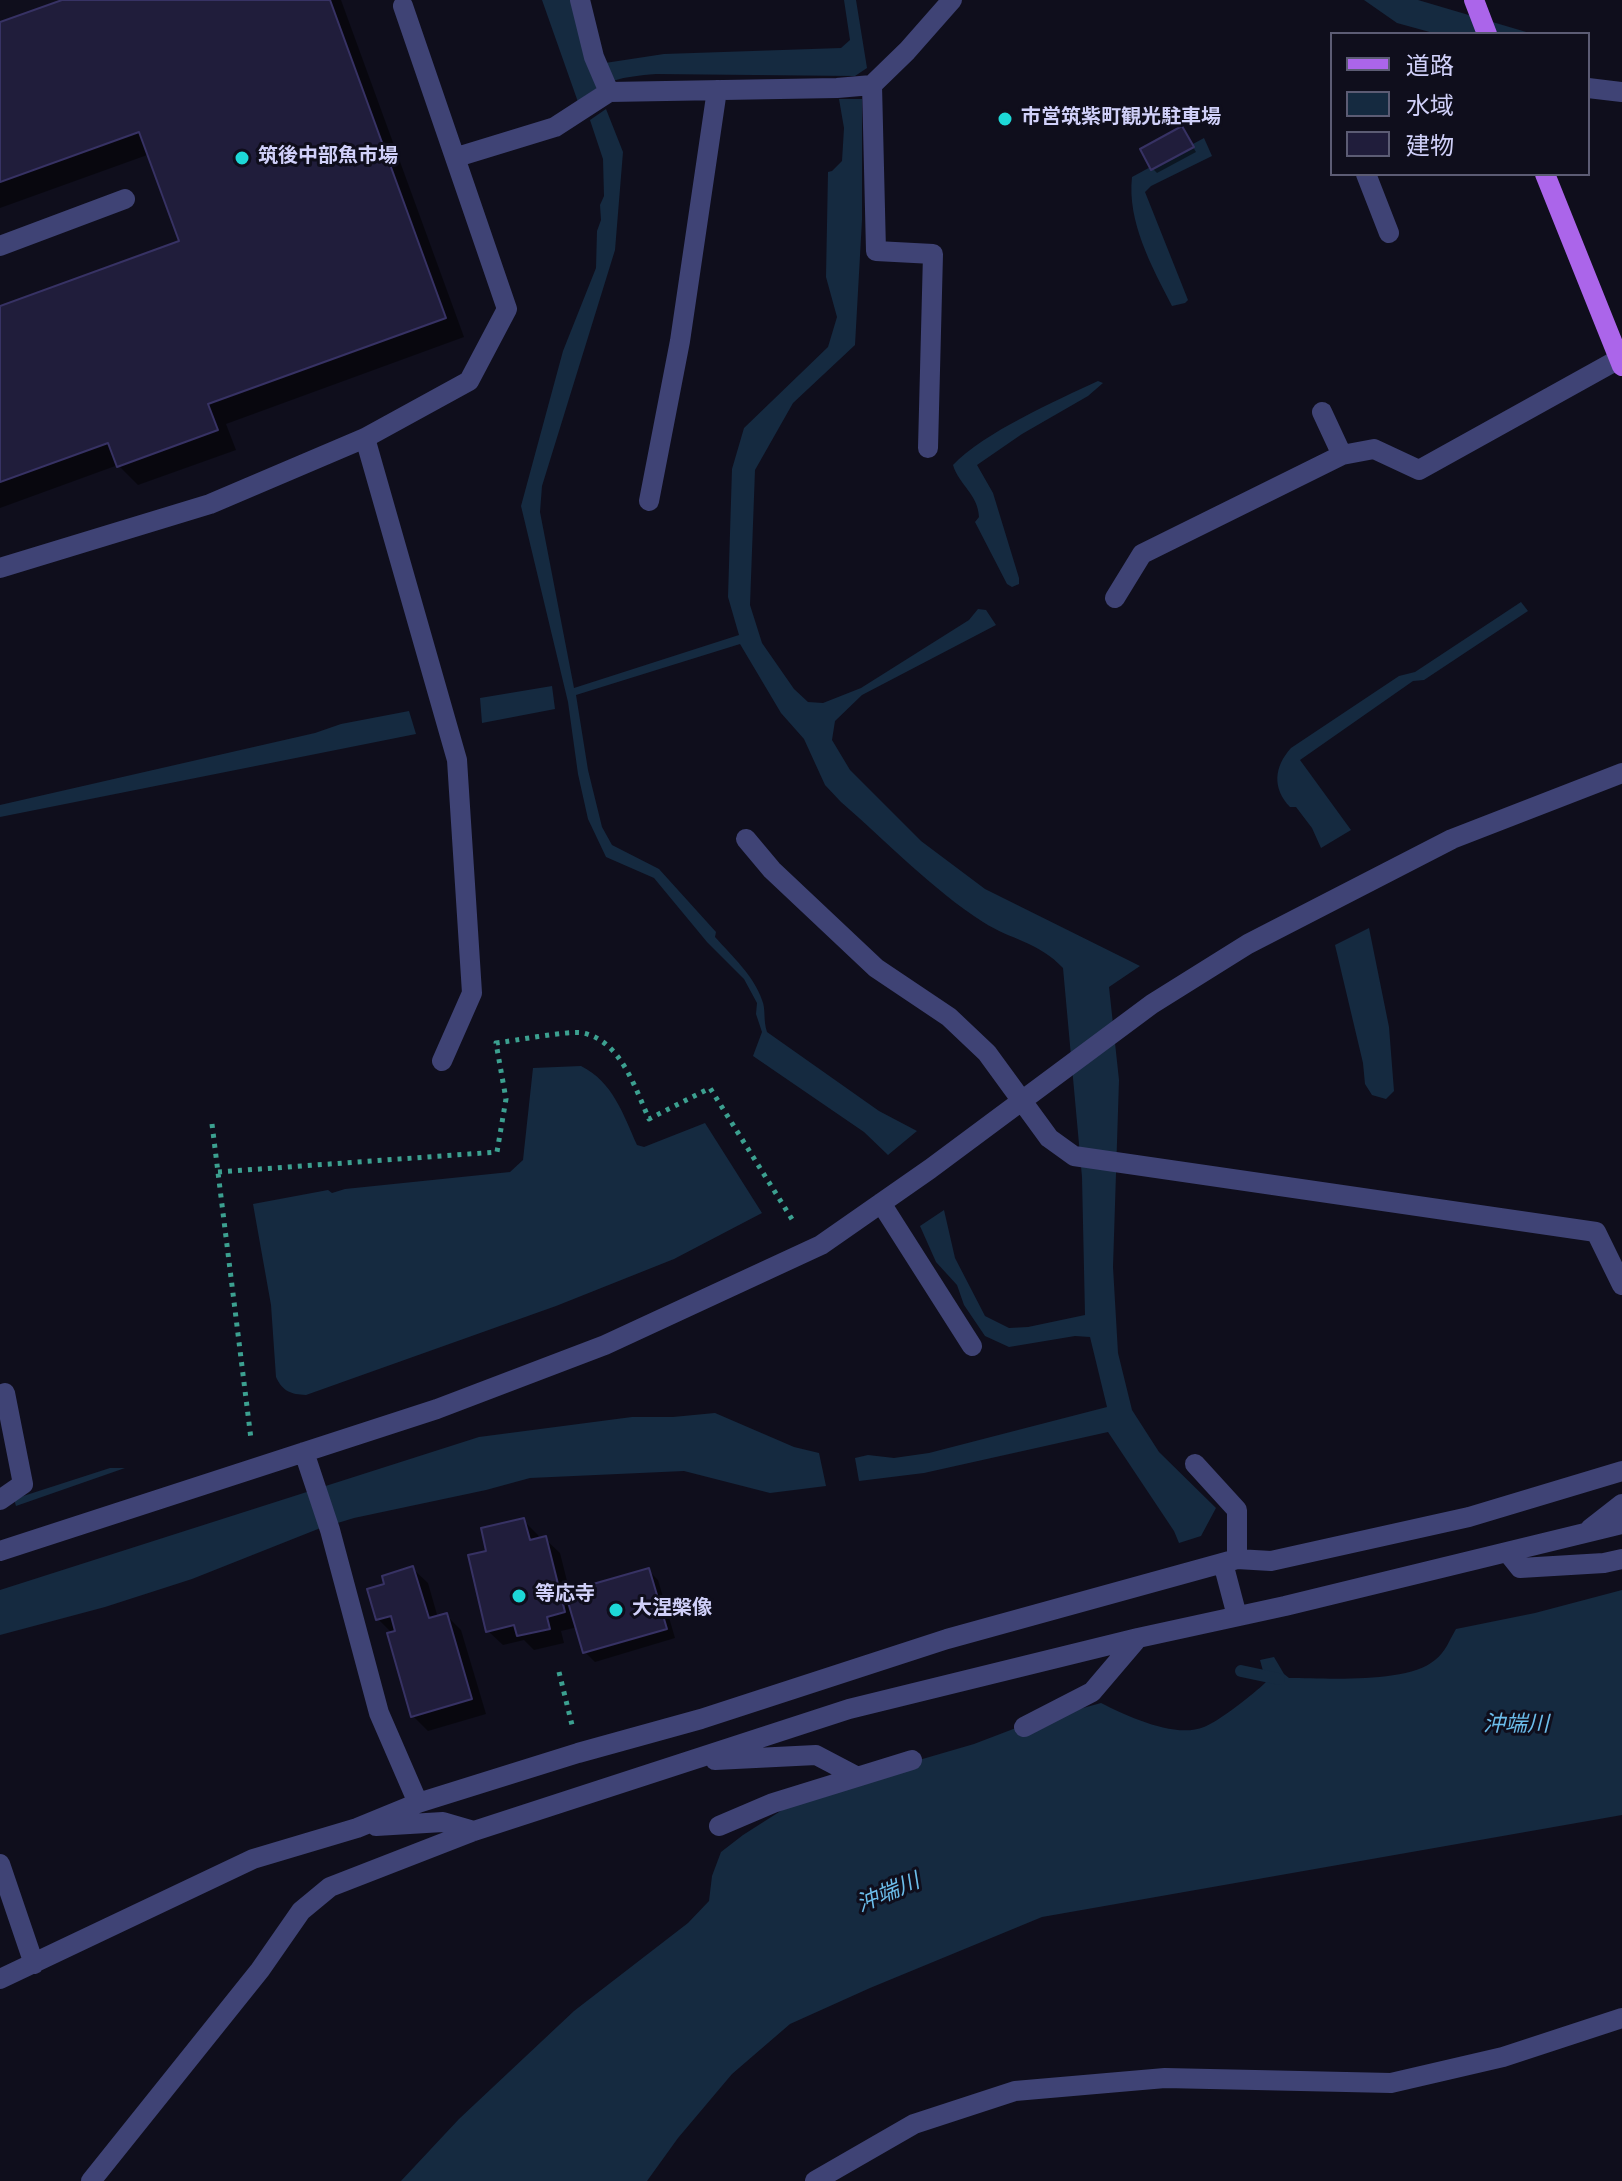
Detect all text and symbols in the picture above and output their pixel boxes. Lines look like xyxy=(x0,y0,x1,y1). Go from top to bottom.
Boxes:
legend xyxy=(1330,32,1590,176)
text: 道路 xyxy=(1406,53,1454,83)
text: 水域 xyxy=(1406,93,1454,123)
place label: 市営筑紫町観光駐車場 xyxy=(1021,107,1221,131)
marker: 市営筑紫町観光駐車場 xyxy=(996,110,1014,128)
text: 建物 xyxy=(1406,133,1454,163)
place label: 筑後中部魚市場 xyxy=(258,146,398,170)
marker: 筑後中部魚市場 xyxy=(233,149,251,167)
place label: 等応寺 xyxy=(535,1584,595,1608)
marker: 等応寺 xyxy=(510,1587,528,1605)
place label: 大涅槃像 xyxy=(632,1598,712,1622)
marker: 大涅槃像 xyxy=(607,1601,625,1619)
water label: 沖端川 xyxy=(1483,1714,1549,1740)
water label: 沖端川 xyxy=(853,1870,925,1920)

